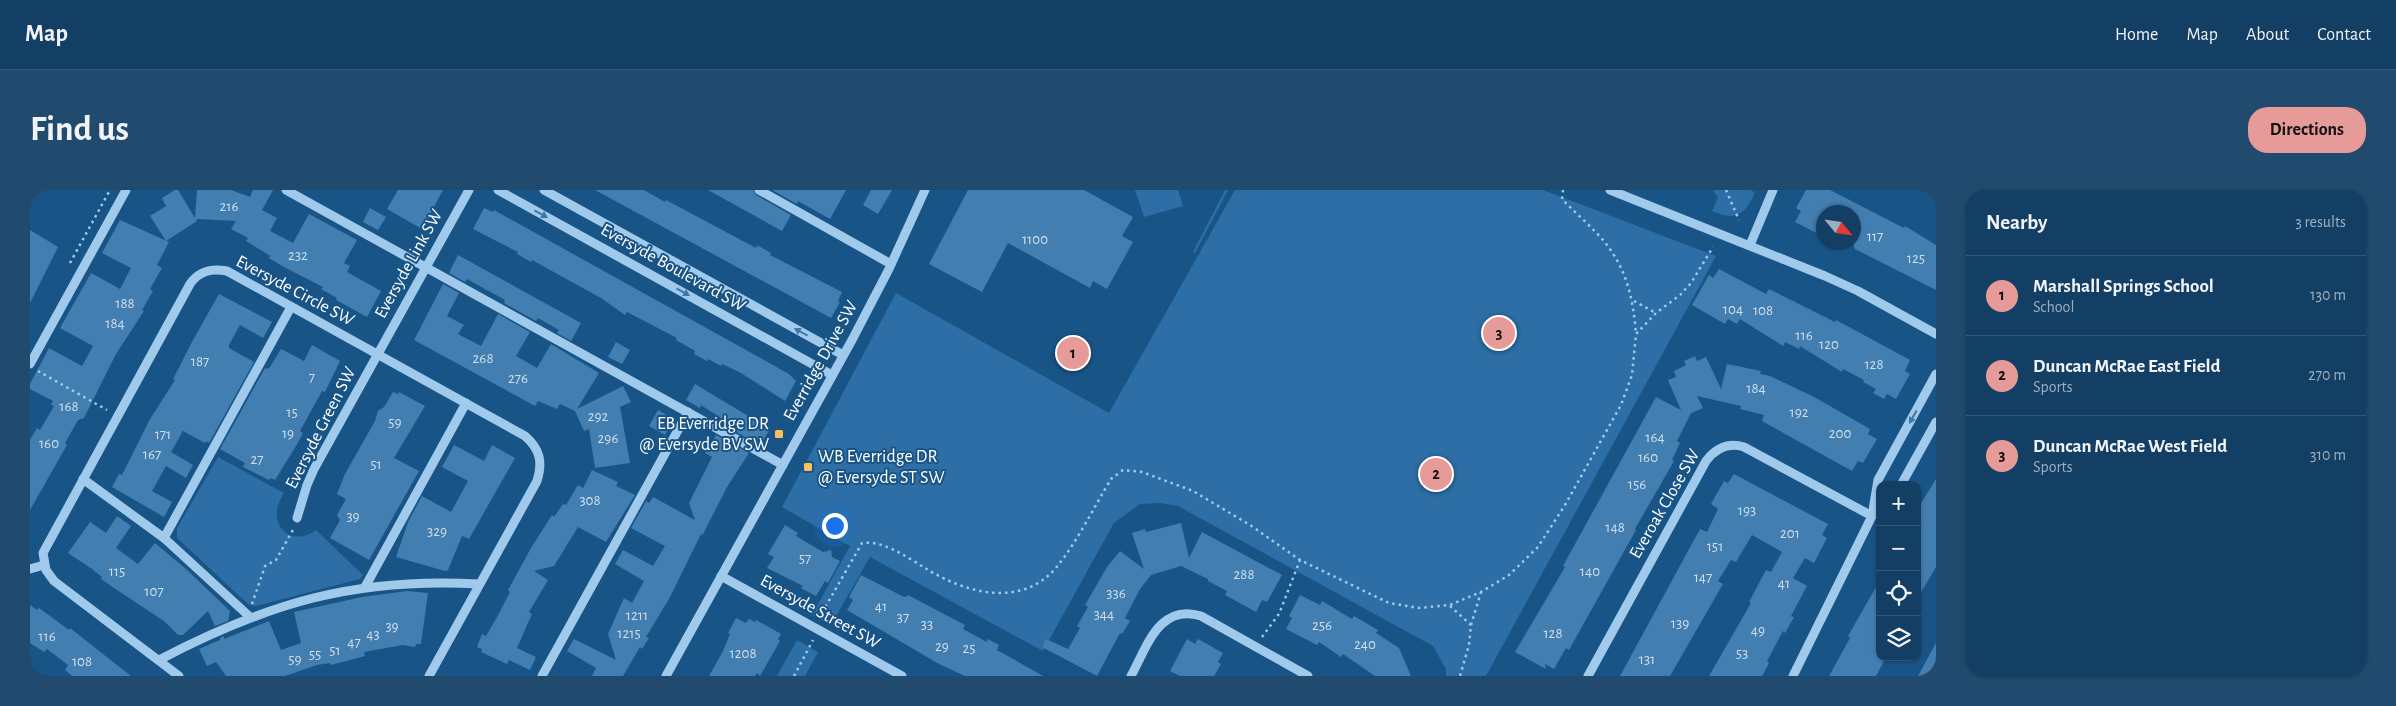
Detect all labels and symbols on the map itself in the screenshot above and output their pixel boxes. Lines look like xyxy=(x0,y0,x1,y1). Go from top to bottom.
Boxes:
house number: 216 xyxy=(219,199,239,214)
north arrow xyxy=(1816,205,1861,250)
street label: Eversyde Link SW xyxy=(372,207,446,321)
one-way arrow xyxy=(534,209,548,218)
street label: Eversyde Boulevard SW xyxy=(598,221,748,315)
house number: 117 xyxy=(1867,229,1883,244)
house number: 1100 xyxy=(1022,232,1048,247)
house number: 232 xyxy=(288,248,308,263)
house number: 125 xyxy=(1907,251,1925,266)
street label: Eversyde Circle SW xyxy=(233,252,357,330)
one-way arrow xyxy=(676,288,691,296)
house number: 188 xyxy=(115,296,135,311)
street label: Everridge Drive SW xyxy=(781,298,861,424)
house number: 104 xyxy=(1723,302,1743,317)
house number: 108 xyxy=(1753,303,1773,318)
pin: 3 xyxy=(1483,314,1515,352)
house number: 184 xyxy=(105,316,125,331)
one-way arrow xyxy=(794,327,807,336)
house number: 116 xyxy=(1795,328,1813,343)
pin: 1 xyxy=(1057,334,1089,372)
house number: 120 xyxy=(1819,337,1839,352)
house number: 268 xyxy=(473,351,494,366)
house number: 187 xyxy=(191,354,209,369)
house number: 128 xyxy=(1864,357,1884,372)
street label: Eversyde Green SW xyxy=(283,364,359,492)
house number: 7 xyxy=(309,370,315,385)
house number: 276 xyxy=(508,371,528,386)
house number: 184 xyxy=(1746,381,1766,396)
house number: 168 xyxy=(59,399,79,414)
house number: 15 xyxy=(286,405,298,420)
house number: 192 xyxy=(1789,405,1809,420)
house number: 292 xyxy=(588,409,609,424)
one-way arrow xyxy=(1908,410,1917,423)
house number: 59 xyxy=(388,415,402,430)
place label: EB Everridge DR @ Eversyde BV SW xyxy=(640,415,769,454)
house number: 19 xyxy=(282,426,294,441)
house number: 200 xyxy=(1829,426,1851,441)
house number: 171 xyxy=(155,427,171,442)
marker: EB Everridge DR @ Eversyde BV SW xyxy=(773,428,785,440)
house number: 164 xyxy=(1645,430,1665,445)
house number: 296 xyxy=(598,431,618,446)
house number: 160 xyxy=(39,436,59,451)
street label: Everoak Close SW xyxy=(1626,446,1704,562)
house number: 167 xyxy=(143,447,161,462)
place label: WB Everridge DR @ Eversyde ST SW xyxy=(818,448,945,487)
house number: 160 xyxy=(1638,450,1658,465)
house number: 27 xyxy=(250,452,264,467)
pin: 2 xyxy=(1420,455,1452,493)
house number: 51 xyxy=(370,457,382,472)
marker: WB Everridge DR @ Eversyde ST SW xyxy=(802,461,814,473)
house number: 156 xyxy=(1628,477,1646,492)
house number: 308 xyxy=(579,493,601,508)
house number: 193 xyxy=(1738,503,1756,518)
house number: 39 xyxy=(346,509,360,524)
your location xyxy=(822,513,848,539)
house number: 148 xyxy=(1605,520,1625,535)
house number: 329 xyxy=(427,524,447,539)
house number: 201 xyxy=(1780,526,1800,541)
house number: 151 xyxy=(1707,539,1723,554)
house number: 57 xyxy=(799,551,811,566)
house number: 115 xyxy=(109,564,125,579)
house number: 140 xyxy=(1580,564,1600,579)
house number: 288 xyxy=(1233,567,1255,582)
house number: 147 xyxy=(1694,570,1712,585)
street label: Eversyde Street SW xyxy=(757,572,883,652)
house number: 41 xyxy=(1778,576,1790,591)
house number: 107 xyxy=(144,584,164,599)
house number: 336 xyxy=(1106,586,1126,601)
house number: 41 xyxy=(875,599,887,614)
house number: 344 xyxy=(1094,607,1114,622)
house number: 1211 xyxy=(626,608,648,623)
house number: 37 xyxy=(897,610,909,625)
house number: 139 xyxy=(1671,616,1689,631)
house number: 33 xyxy=(921,617,933,632)
house number: 256 xyxy=(1312,618,1332,633)
house number: 39 xyxy=(385,619,399,634)
house number: 49 xyxy=(1751,623,1765,638)
house number: 1215 xyxy=(617,626,641,641)
house number: 128 xyxy=(1543,626,1563,641)
house number: 43 xyxy=(366,627,380,642)
house number: 116 xyxy=(38,629,56,644)
house number: 47 xyxy=(347,635,361,650)
house number: 240 xyxy=(1354,637,1376,652)
house number: 29 xyxy=(935,639,949,654)
house number: 25 xyxy=(962,641,976,656)
house number: 51 xyxy=(329,643,341,658)
house number: 1208 xyxy=(729,646,757,661)
house number: 53 xyxy=(1736,646,1748,661)
house number: 55 xyxy=(309,647,321,662)
house number: 59 xyxy=(288,652,302,667)
house number: 131 xyxy=(1639,652,1655,667)
house number: 108 xyxy=(72,654,92,669)

